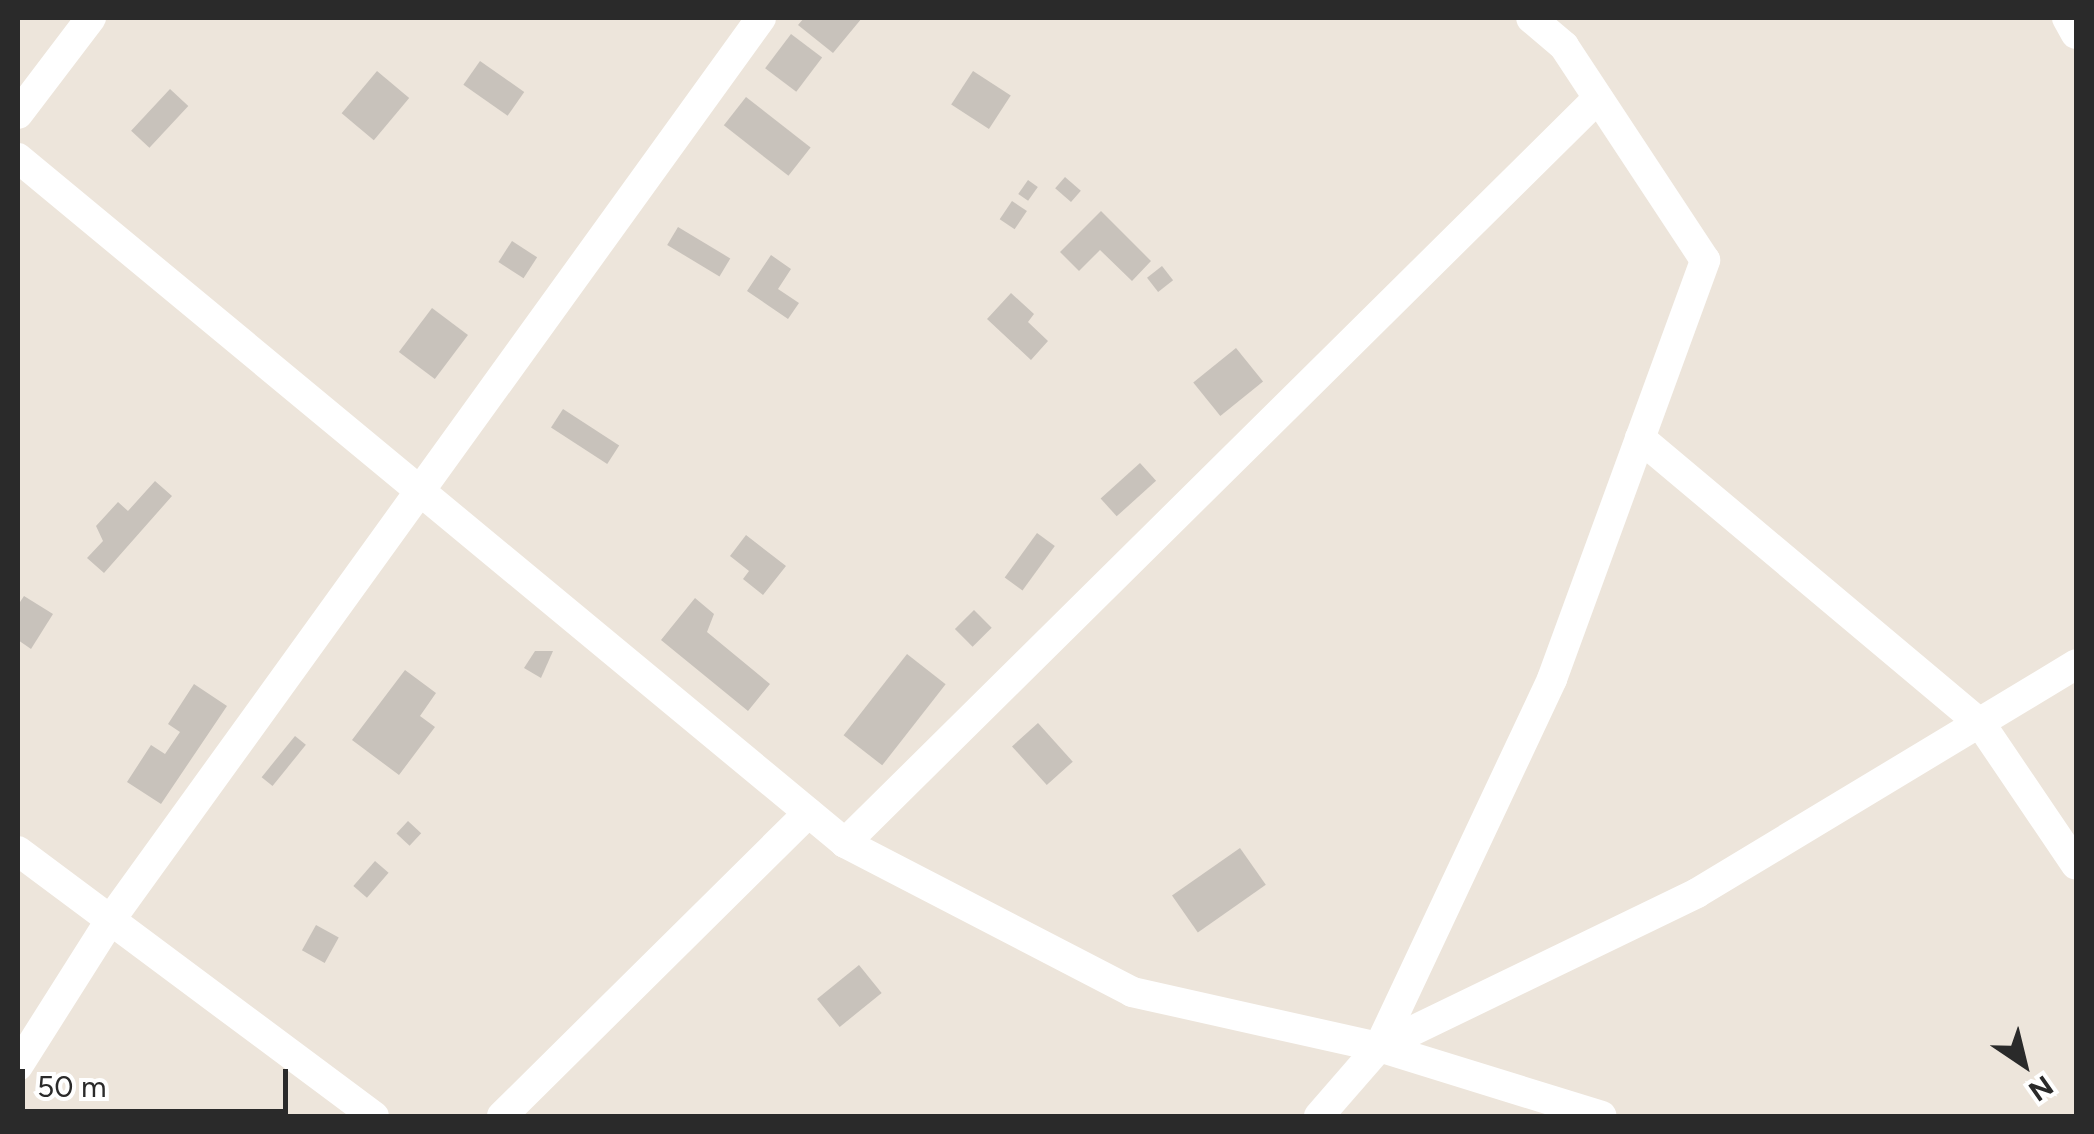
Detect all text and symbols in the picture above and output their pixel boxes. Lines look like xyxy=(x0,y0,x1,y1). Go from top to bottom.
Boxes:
north arrow xyxy=(1974,1014,2074,1114)
scale bar xyxy=(25,1049,292,1111)
text: 50 m xyxy=(37,1068,106,1105)
text: N xyxy=(2023,1068,2060,1109)

